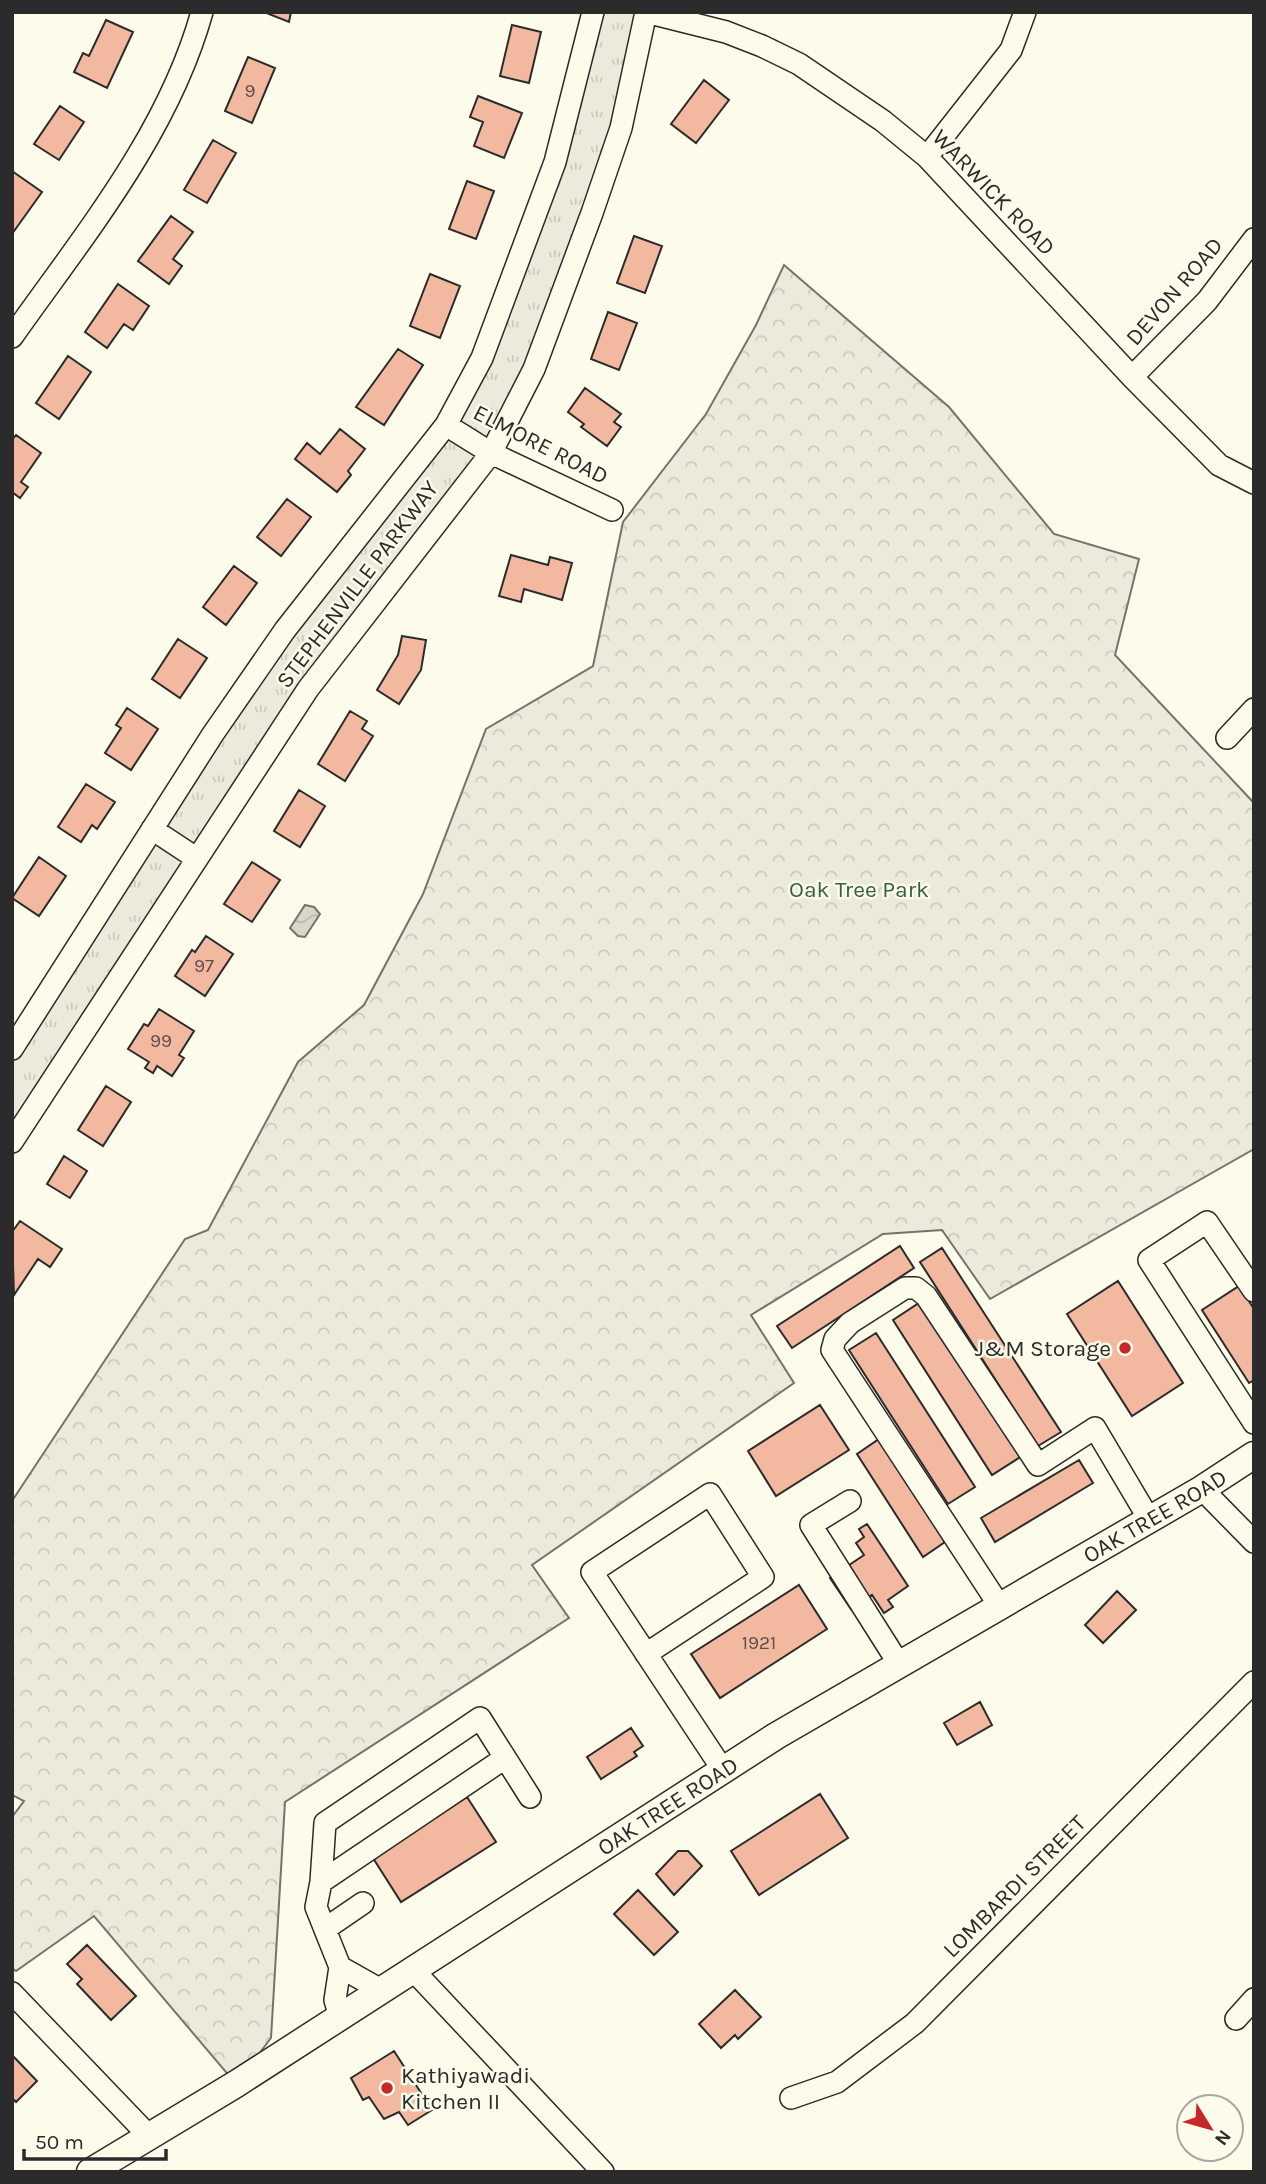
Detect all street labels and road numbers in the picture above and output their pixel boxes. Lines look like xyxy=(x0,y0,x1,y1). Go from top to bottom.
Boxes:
street label: WARWICK ROAD xyxy=(927,124,1061,261)
street label: DEVON ROAD xyxy=(1120,232,1229,351)
street label: ELMORE ROAD xyxy=(469,399,613,490)
street label: STEPHENVILLE PARKWAY xyxy=(271,475,444,693)
street label: OAK TREE ROAD xyxy=(1078,1464,1232,1569)
street label: OAK TREE ROAD xyxy=(593,1751,743,1861)
street label: LOMBARDI STREET xyxy=(937,1809,1092,1963)

